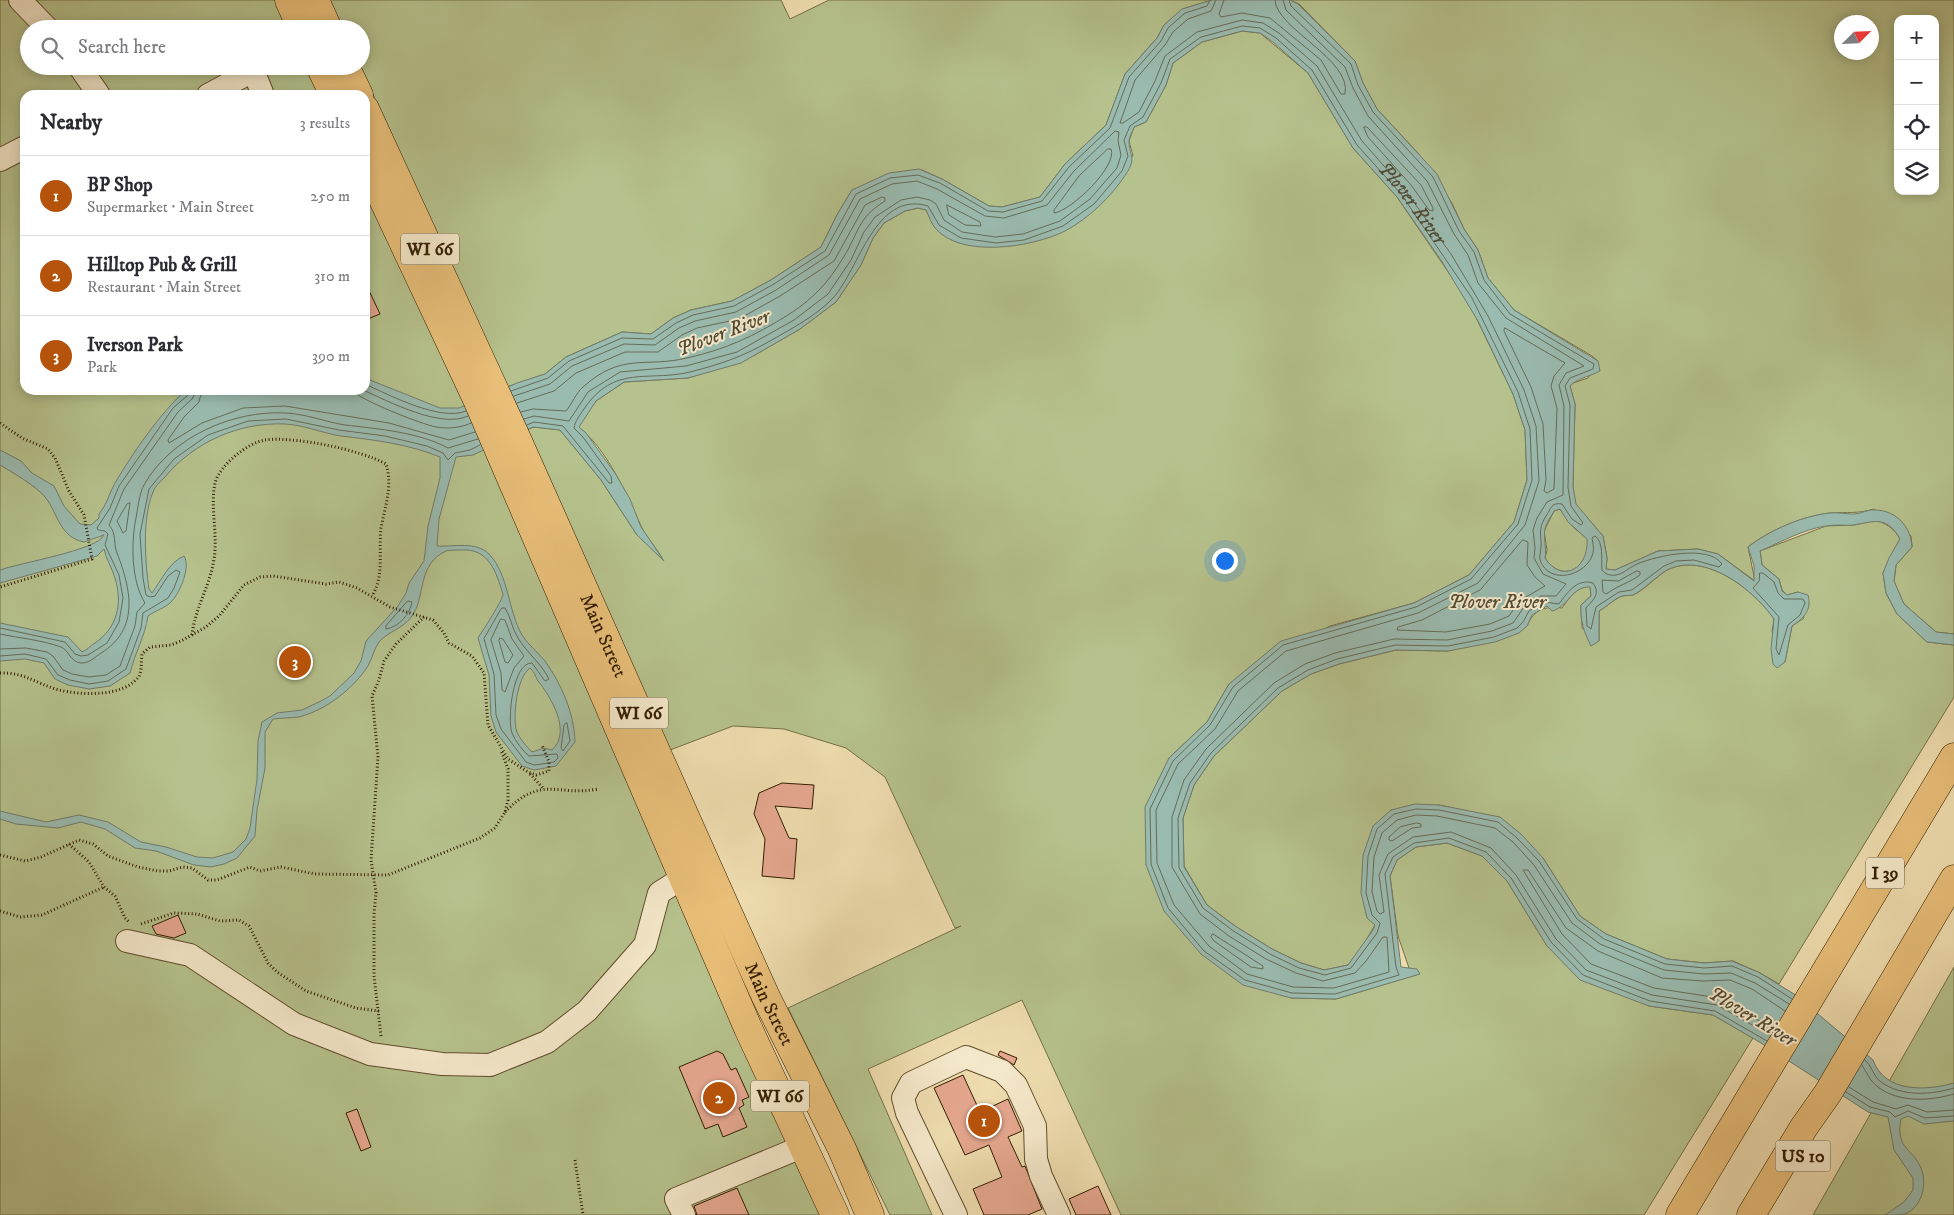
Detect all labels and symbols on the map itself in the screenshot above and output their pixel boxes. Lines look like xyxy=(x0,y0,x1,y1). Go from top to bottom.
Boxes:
north arrow xyxy=(1834,15,1879,60)
water label: Plover River xyxy=(1372,157,1452,252)
road number: WI 66 xyxy=(401,233,459,264)
water label: Plover River xyxy=(673,304,775,363)
your location xyxy=(1212,548,1238,574)
street label: Main Street xyxy=(574,590,632,681)
water label: Plover River xyxy=(1448,590,1548,615)
pin: 3 xyxy=(279,643,311,681)
road number: WI 66 xyxy=(610,698,668,728)
road number: I 39 xyxy=(1866,858,1904,888)
street label: Main Street xyxy=(739,959,798,1050)
water label: Plover River xyxy=(1704,981,1802,1054)
pin: 2 xyxy=(703,1079,735,1117)
road number: WI 66 xyxy=(751,1080,809,1112)
pin: 1 xyxy=(968,1102,1000,1140)
road number: US 10 xyxy=(1776,1140,1830,1172)

